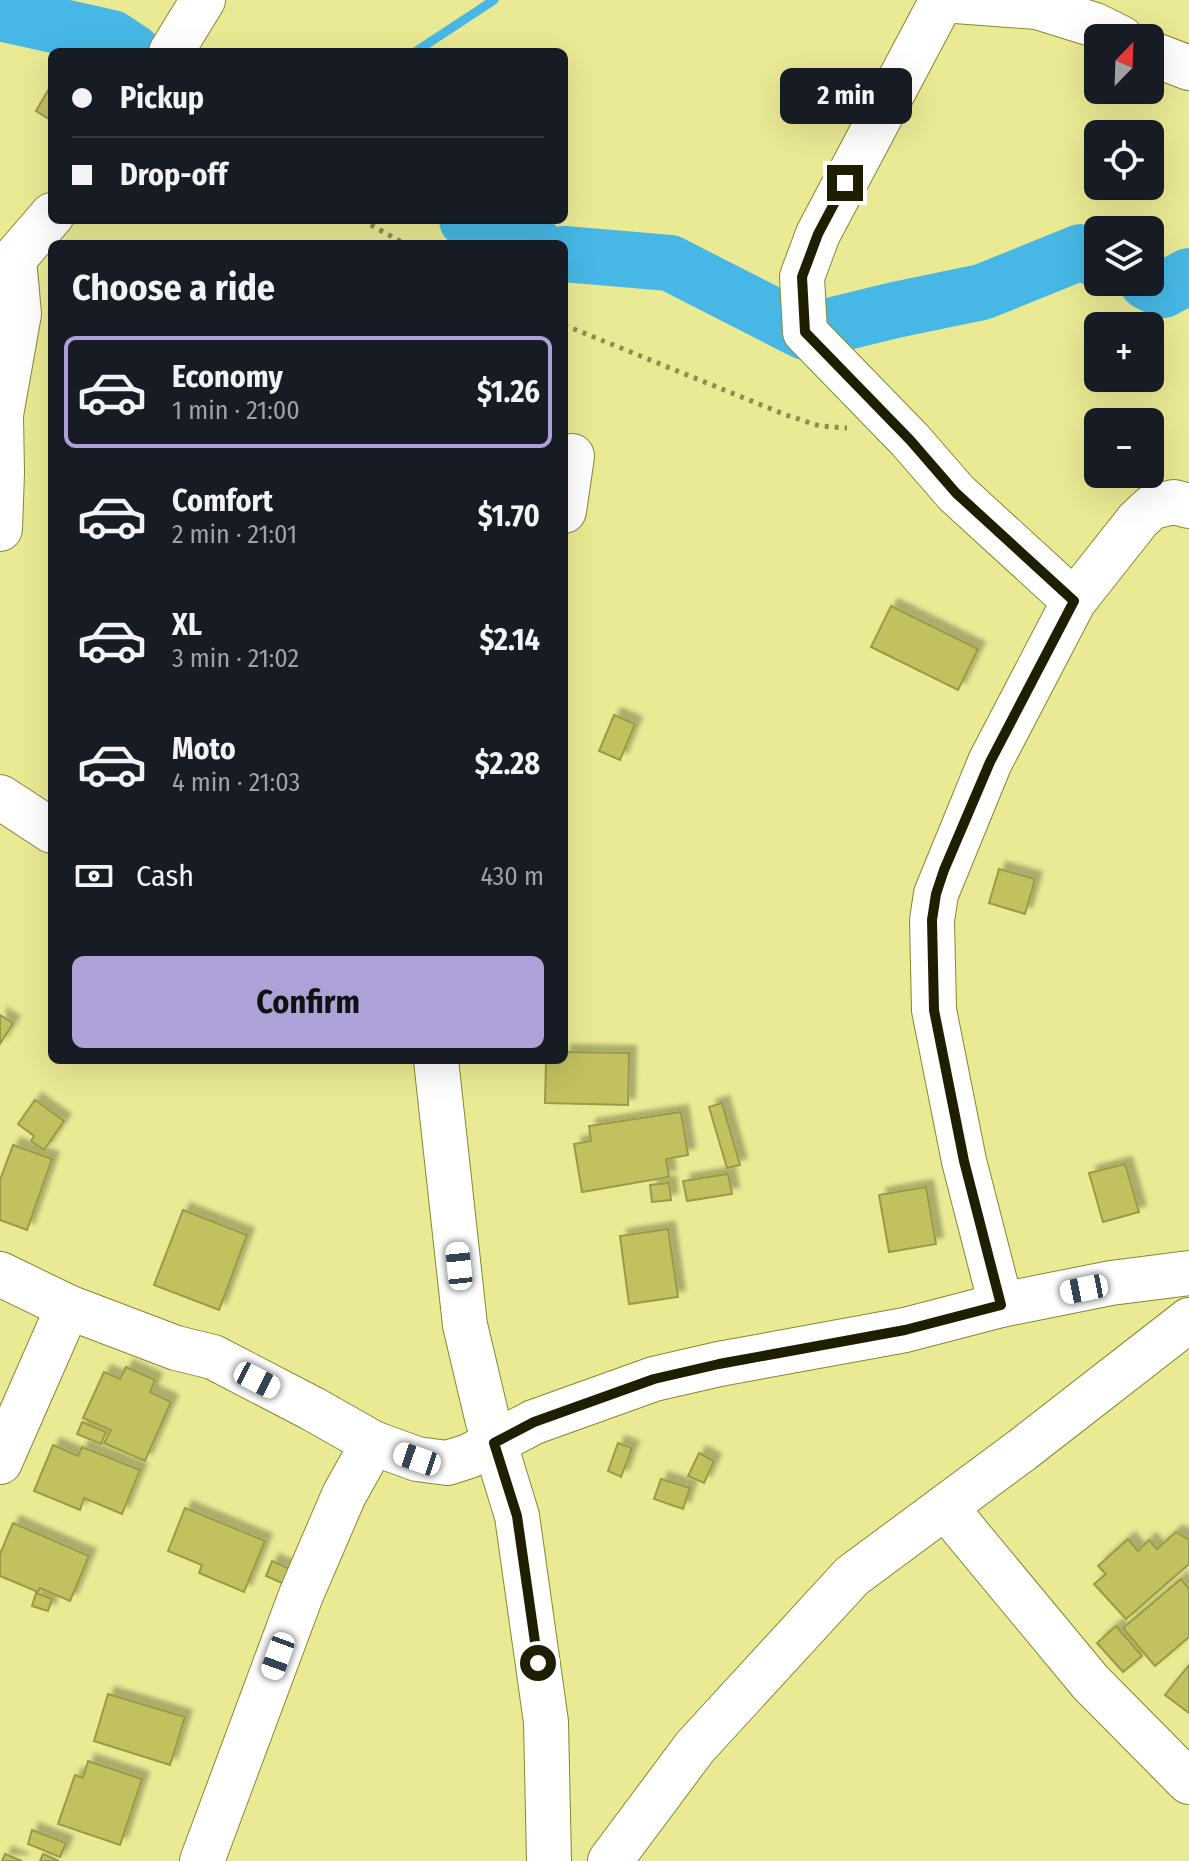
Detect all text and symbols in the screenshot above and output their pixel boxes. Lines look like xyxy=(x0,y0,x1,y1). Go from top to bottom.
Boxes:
north arrow xyxy=(1084,24,1164,104)
map controls xyxy=(1084,24,1164,488)
callout: 2 min xyxy=(779,67,911,123)
text: Pickup xyxy=(120,80,204,116)
text: 2 min xyxy=(817,80,875,111)
button: locate xyxy=(1084,120,1164,200)
text: Drop-off xyxy=(120,157,227,193)
route end xyxy=(827,165,863,201)
button: layers xyxy=(1084,216,1164,296)
text: Choose a ride xyxy=(72,266,275,310)
button: + xyxy=(1084,312,1164,392)
icon: car xyxy=(76,356,148,428)
text: Economy xyxy=(172,359,283,395)
text: $1.26 xyxy=(477,374,540,410)
text: 1 min · 21:00 xyxy=(172,395,300,426)
button: − xyxy=(1084,408,1164,488)
icon: car xyxy=(76,480,148,552)
text: Comfort xyxy=(172,483,273,519)
text: $1.70 xyxy=(478,498,540,534)
text: 2 min · 21:01 xyxy=(172,519,297,550)
icon: car xyxy=(76,604,148,676)
text: XL xyxy=(172,607,202,643)
text: $2.14 xyxy=(479,622,540,658)
text: 3 min · 21:02 xyxy=(172,643,299,674)
icon: car xyxy=(76,728,148,800)
text: Moto xyxy=(172,731,236,767)
text: $2.28 xyxy=(475,746,540,782)
text: 4 min · 21:03 xyxy=(172,767,300,798)
icon: cash xyxy=(72,854,116,898)
text: Cash xyxy=(136,858,194,894)
text: 430 m xyxy=(480,861,544,892)
button: Confirm xyxy=(72,956,544,1048)
car xyxy=(445,1241,473,1291)
car xyxy=(1058,1273,1110,1305)
car xyxy=(230,1358,284,1402)
car xyxy=(390,1440,444,1478)
car xyxy=(259,1629,297,1683)
route start xyxy=(520,1645,556,1681)

